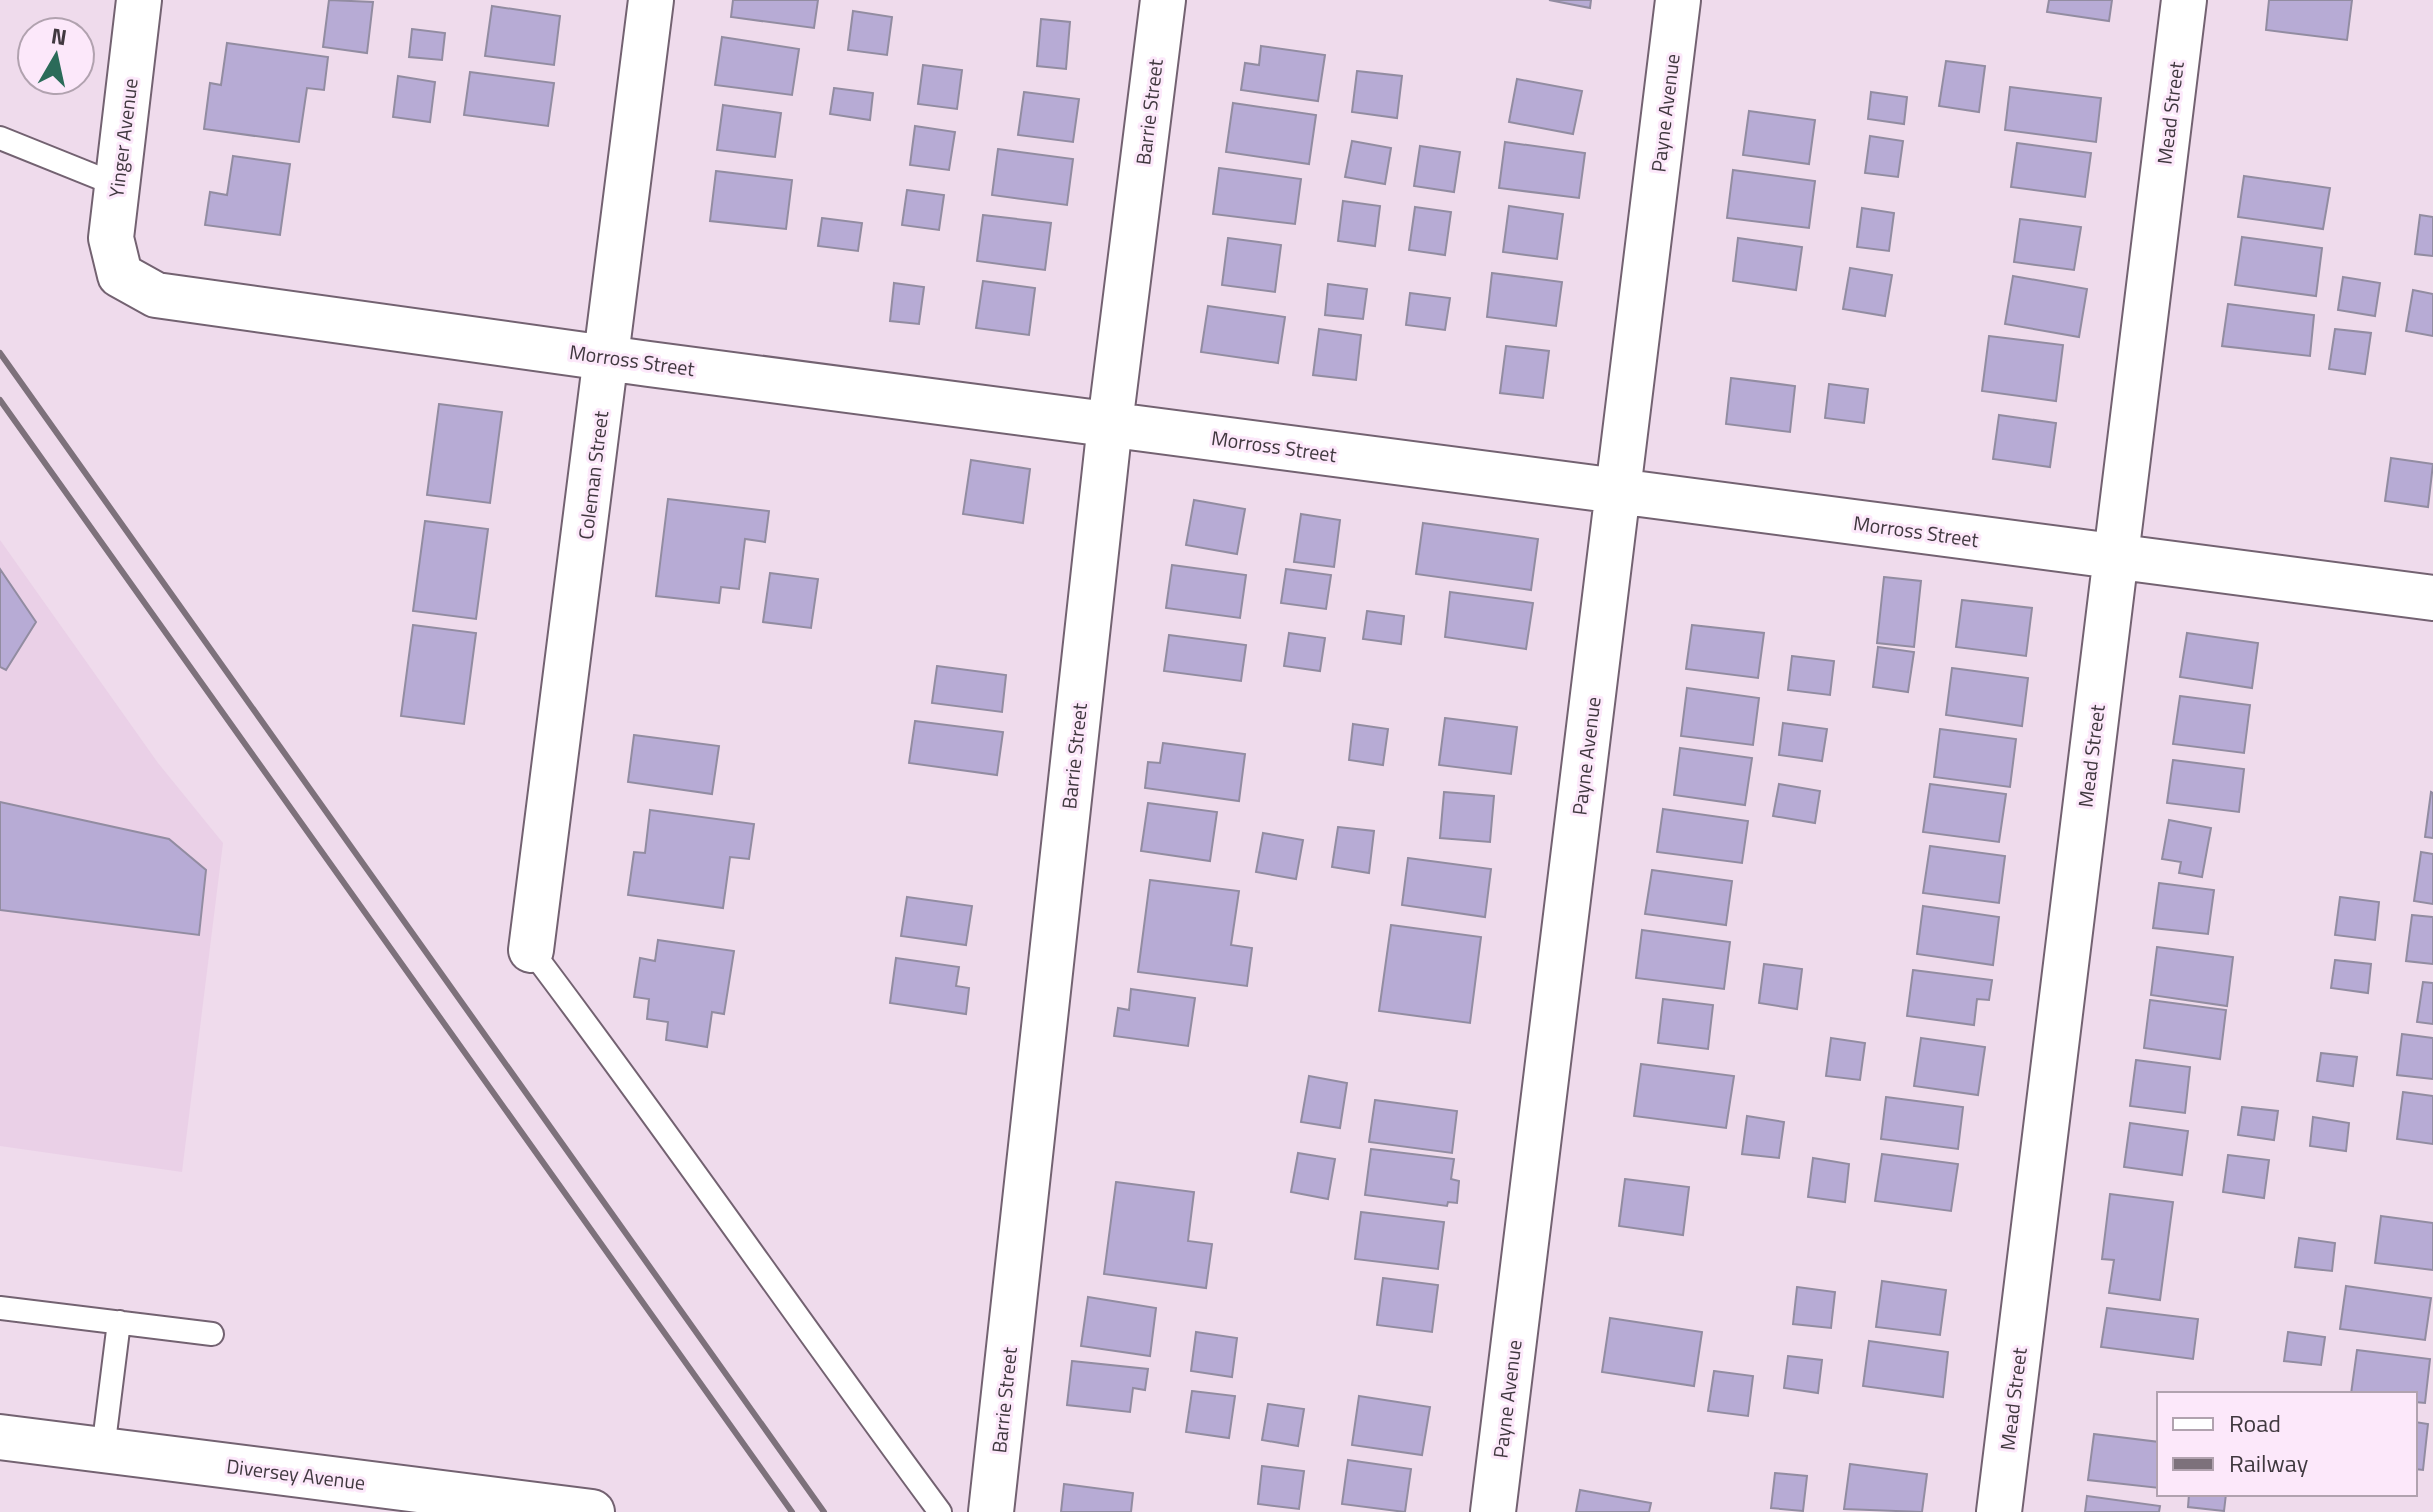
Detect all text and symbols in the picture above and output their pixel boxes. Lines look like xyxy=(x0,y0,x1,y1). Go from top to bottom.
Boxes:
north arrow xyxy=(16,16,96,96)
text: N xyxy=(49,18,69,54)
street label: Payne Avenue xyxy=(1642,52,1688,174)
street label: Barrie Street xyxy=(1127,57,1171,167)
street label: Mead Street xyxy=(2148,60,2192,166)
street label: Yinger Avenue xyxy=(100,76,146,200)
street label: Morross Street xyxy=(567,336,697,384)
street label: Coleman Street xyxy=(570,409,616,541)
street label: Morross Street xyxy=(1209,422,1339,470)
street label: Morross Street xyxy=(1851,507,1981,555)
street label: Payne Avenue xyxy=(1563,695,1609,817)
street label: Barrie Street xyxy=(1053,701,1095,811)
street label: Mead Street xyxy=(2069,703,2113,809)
street label: Payne Avenue xyxy=(1484,1338,1530,1460)
street label: Barrie Street xyxy=(983,1345,1025,1455)
street label: Mead Street xyxy=(1991,1346,2035,1452)
legend xyxy=(2157,1392,2417,1496)
text: Road xyxy=(2229,1405,2281,1441)
text: Railway xyxy=(2229,1445,2309,1481)
street label: Diversey Avenue xyxy=(225,1450,367,1498)

